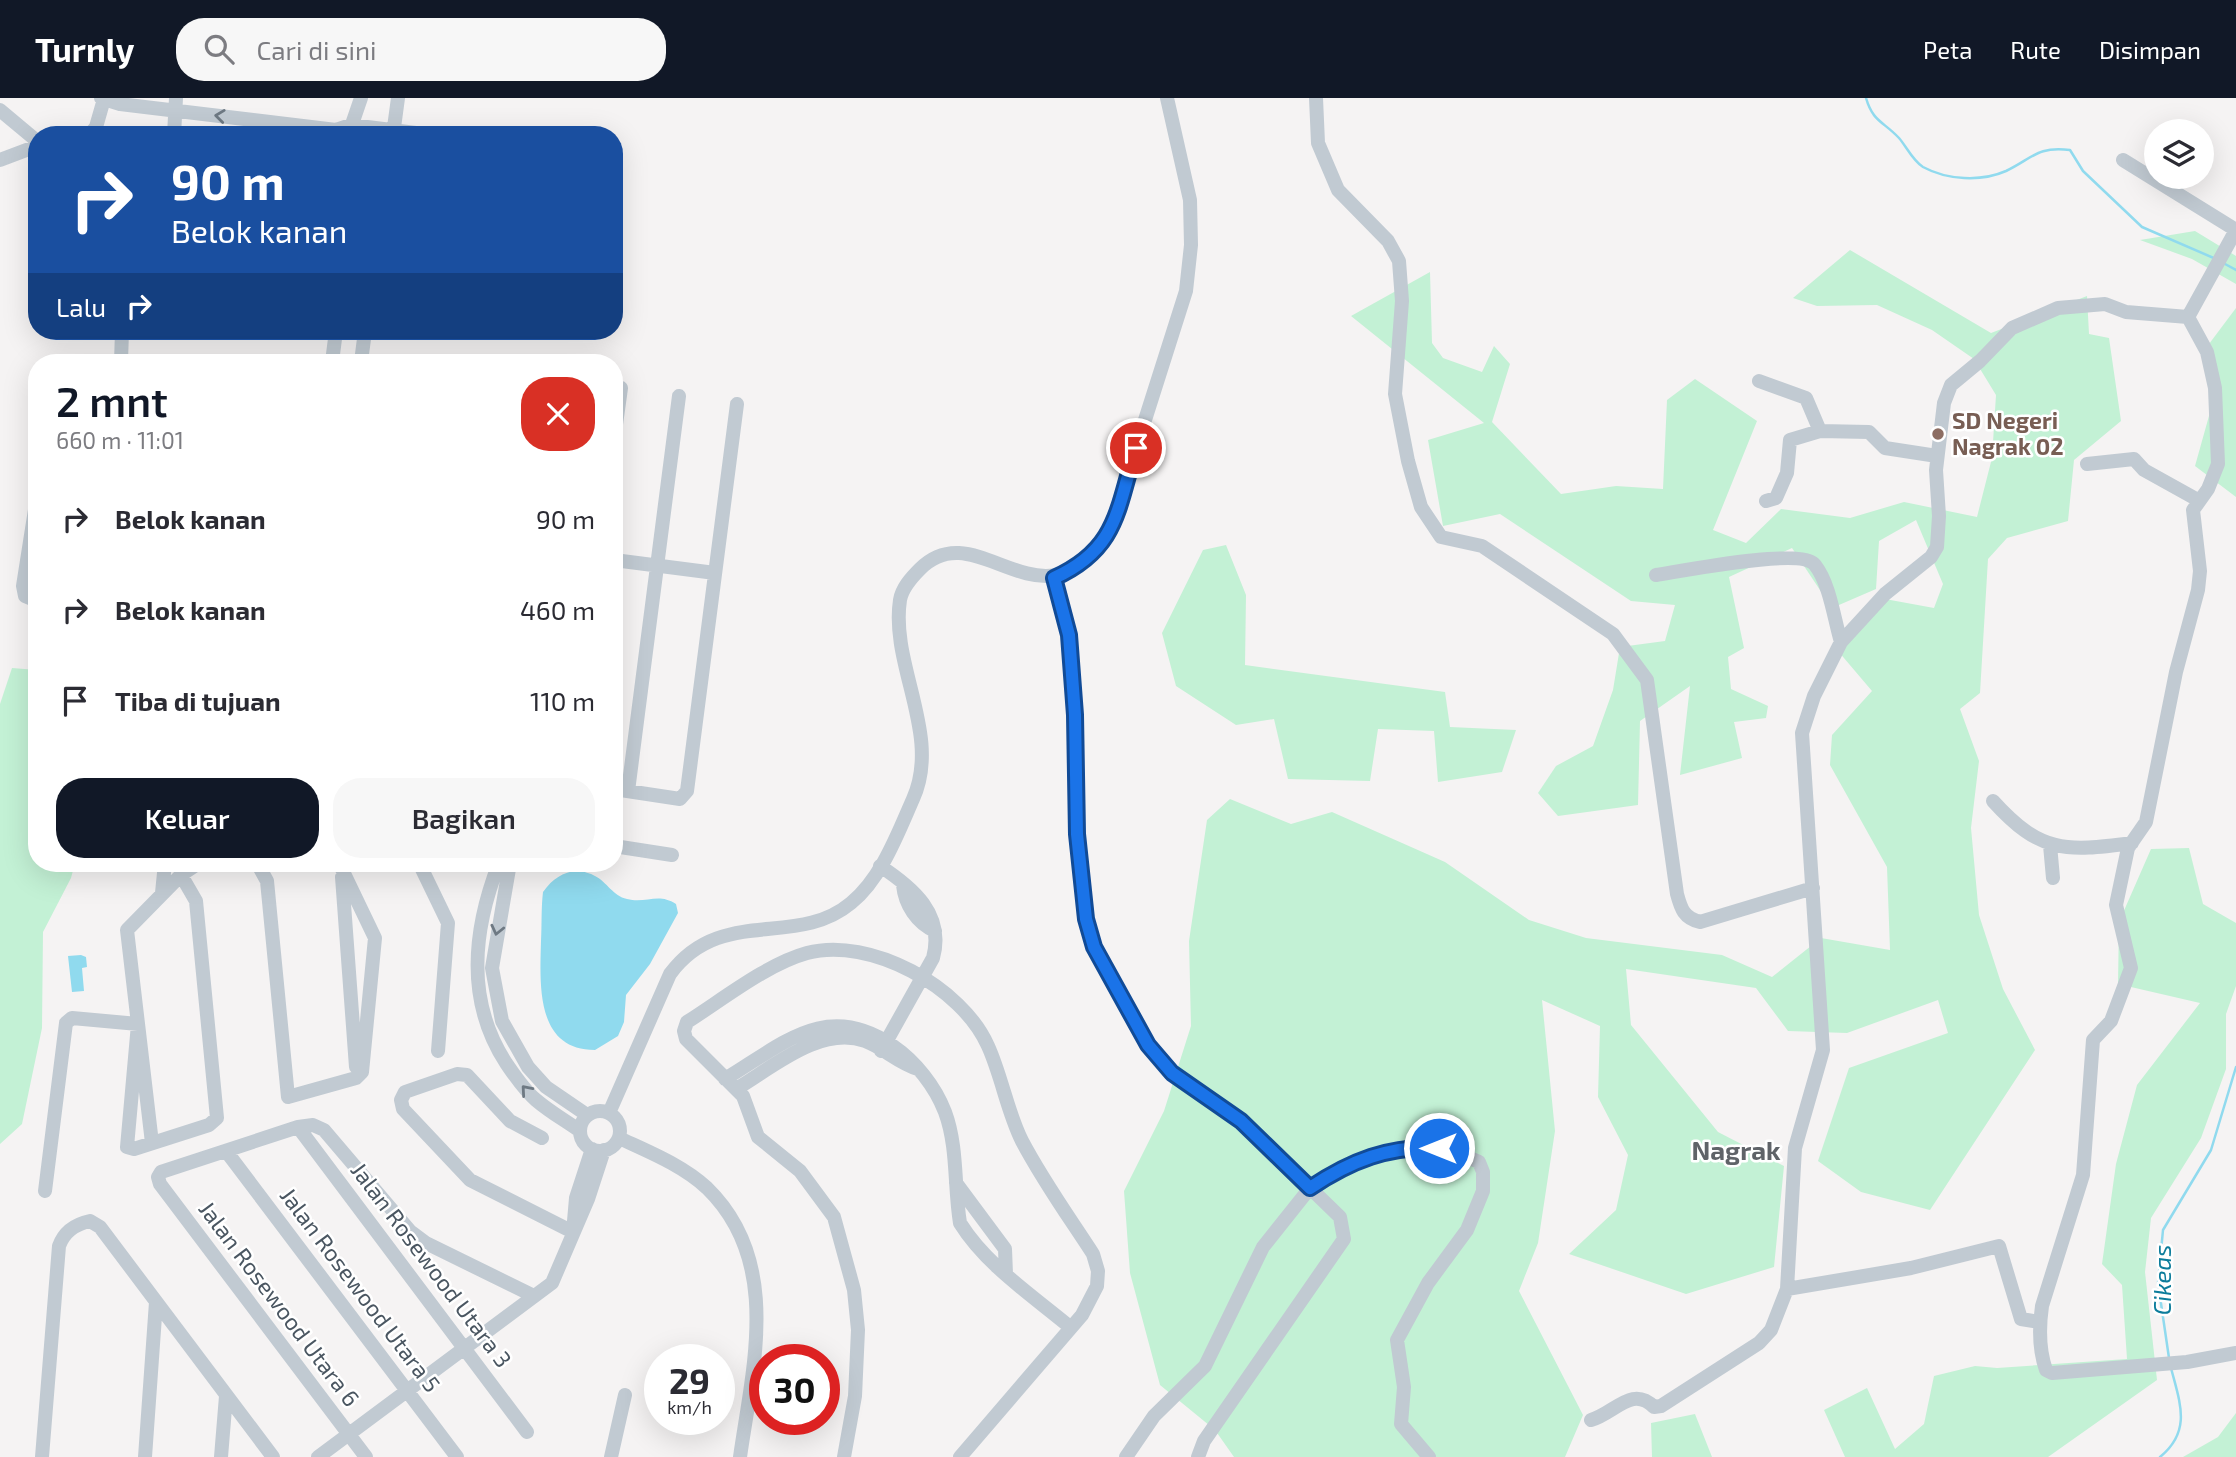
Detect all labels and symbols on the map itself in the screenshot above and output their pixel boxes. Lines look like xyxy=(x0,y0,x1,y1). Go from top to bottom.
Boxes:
one-way arrow xyxy=(214,108,226,123)
place label: SD Negeri Nagrak 02 xyxy=(1952,406,2064,460)
pin xyxy=(1106,418,1166,478)
marker: SD Negeri Nagrak 02 xyxy=(1930,426,1946,442)
one-way arrow xyxy=(491,924,506,936)
one-way arrow xyxy=(522,1085,534,1098)
position arrow xyxy=(1402,1111,1476,1185)
district label: Nagrak xyxy=(1691,1134,1781,1165)
street label: Jalan Rosewood Utara 3 xyxy=(346,1156,518,1372)
street label: Jalan Rosewood Utara 5 xyxy=(275,1182,447,1397)
street label: Jalan Rosewood Utara 6 xyxy=(193,1195,366,1412)
water label: Cikeas xyxy=(2147,1245,2176,1315)
speed limit sign: 30 xyxy=(749,1344,840,1435)

